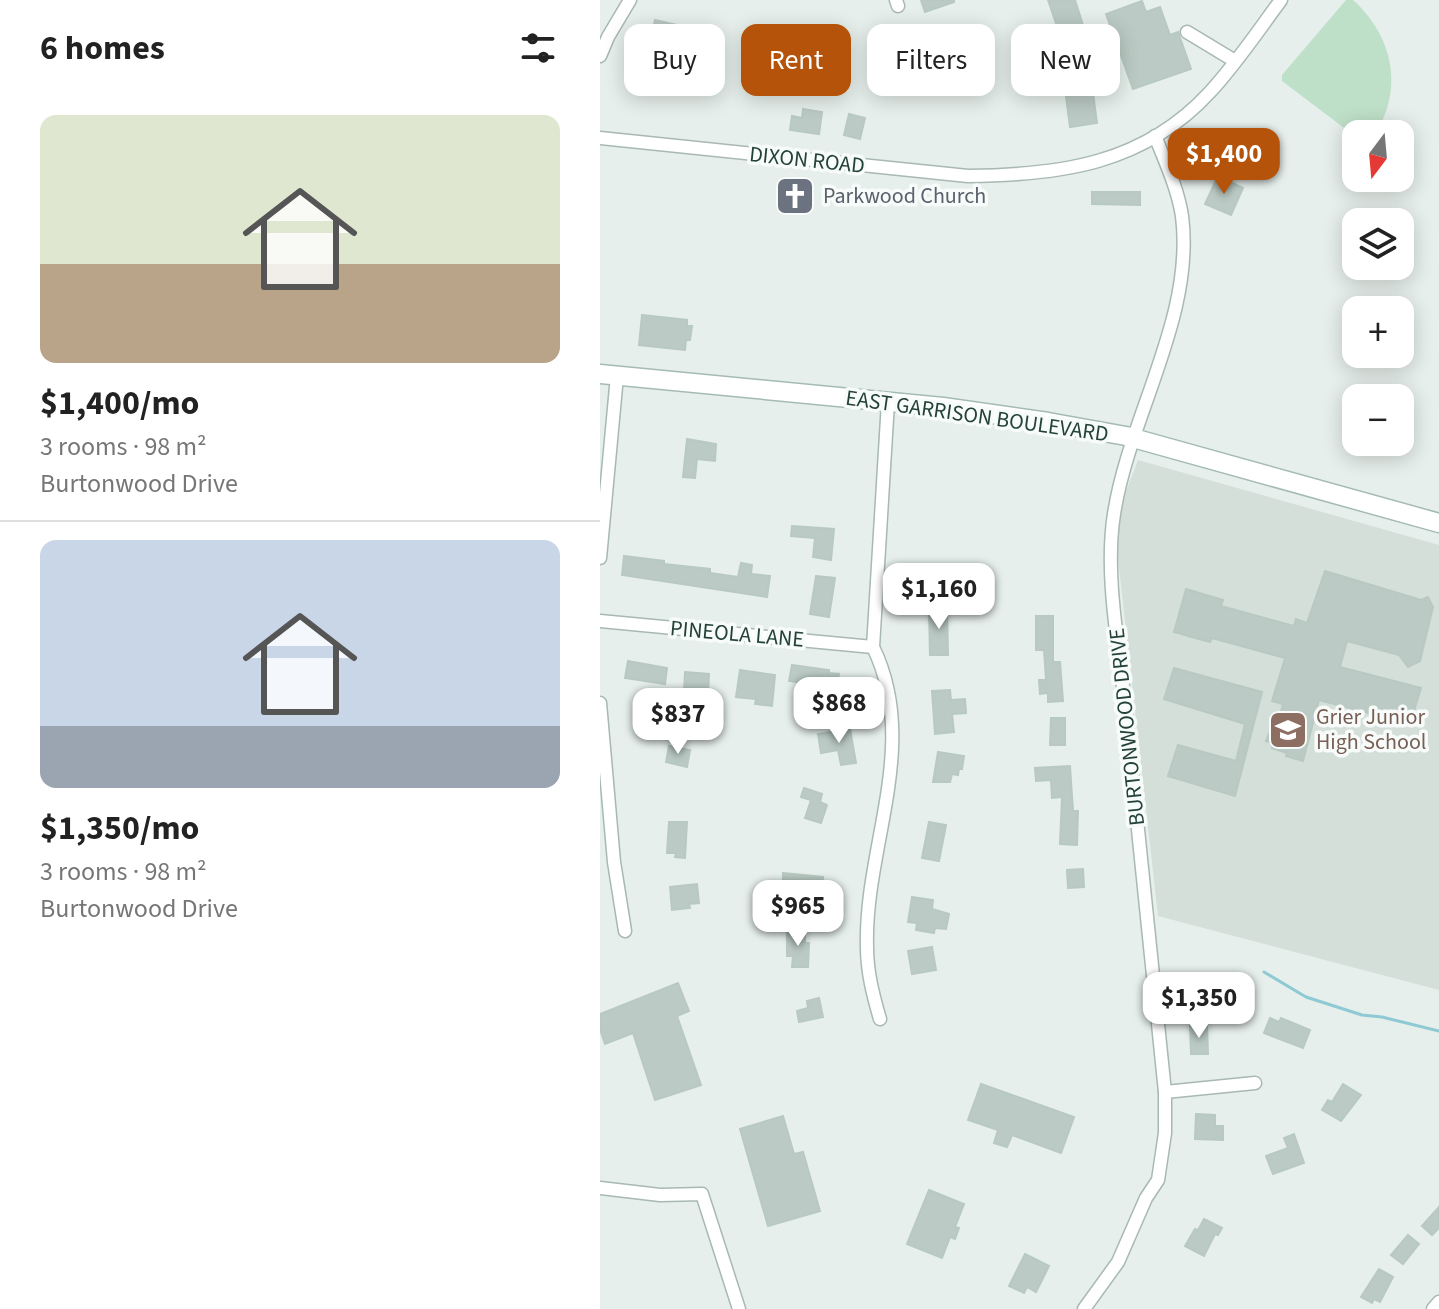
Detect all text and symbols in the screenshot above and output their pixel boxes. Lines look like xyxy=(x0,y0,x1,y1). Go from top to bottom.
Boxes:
text: 6 homes xyxy=(40,24,165,73)
chip: Buy xyxy=(624,24,725,96)
chip: Rent xyxy=(741,24,851,96)
chip: Filters xyxy=(867,24,995,96)
chip: New xyxy=(1011,24,1120,96)
icon: filters xyxy=(516,26,560,70)
north arrow xyxy=(1342,120,1414,192)
map controls xyxy=(1342,120,1414,456)
pin: $1,400 xyxy=(1159,128,1289,196)
text: $1,400 xyxy=(1186,135,1262,172)
street label: DIXON ROAD xyxy=(748,138,866,182)
icon: home xyxy=(228,167,372,311)
church icon: Parkwood Church xyxy=(774,175,816,217)
place label: Parkwood Church xyxy=(823,180,986,212)
button: layers xyxy=(1342,208,1414,280)
button: + xyxy=(1342,296,1414,368)
text: $1,400/mo xyxy=(40,379,200,428)
street label: EAST GARRISON BOULEVARD xyxy=(843,382,1111,450)
button: − xyxy=(1342,384,1414,456)
text: 3 rooms · 98 m² xyxy=(40,428,207,465)
text: Burtonwood Drive xyxy=(40,465,238,502)
pin: $1,160 xyxy=(874,563,1004,631)
text: $1,160 xyxy=(901,570,977,607)
icon: home xyxy=(228,592,372,736)
street label: PINEOLA LANE xyxy=(669,612,805,656)
street label: BURTONWOOD DRIVE xyxy=(1101,627,1153,827)
pin: $868 xyxy=(792,677,886,745)
text: $868 xyxy=(812,684,866,721)
pin: $837 xyxy=(631,688,725,756)
text: $837 xyxy=(651,695,705,732)
place label: Grier Junior High School xyxy=(1316,701,1426,758)
school or university icon: Grier Junior High School xyxy=(1267,709,1309,751)
text: $1,350/mo xyxy=(40,804,200,853)
text: 3 rooms · 98 m² xyxy=(40,853,207,890)
pin: $965 xyxy=(751,880,845,948)
text: $965 xyxy=(771,887,825,924)
text: Burtonwood Drive xyxy=(40,890,238,927)
pin: $1,350 xyxy=(1134,972,1264,1040)
text: $1,350 xyxy=(1161,979,1237,1016)

